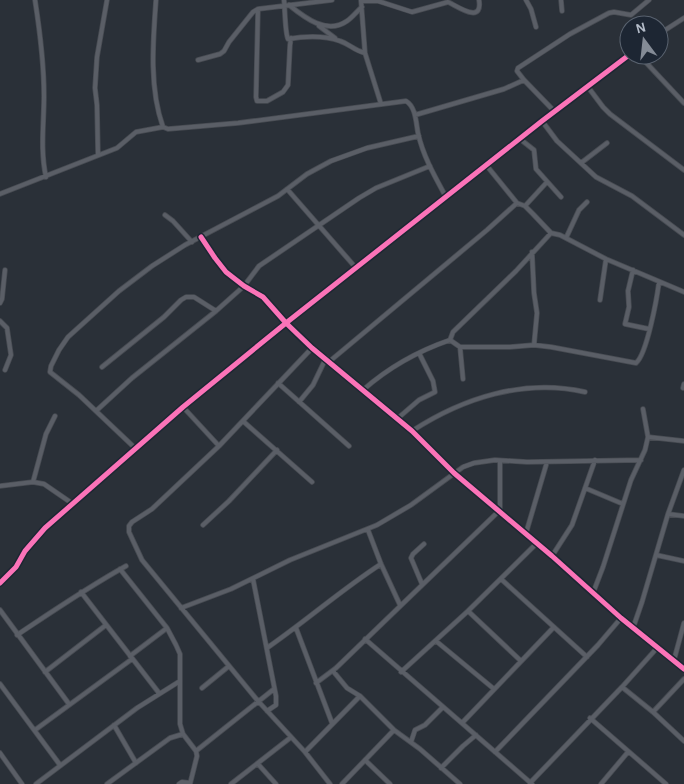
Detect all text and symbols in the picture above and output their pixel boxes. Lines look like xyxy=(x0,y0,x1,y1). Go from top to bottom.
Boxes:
north arrow xyxy=(619,15,669,65)
text: N xyxy=(634,20,647,36)

